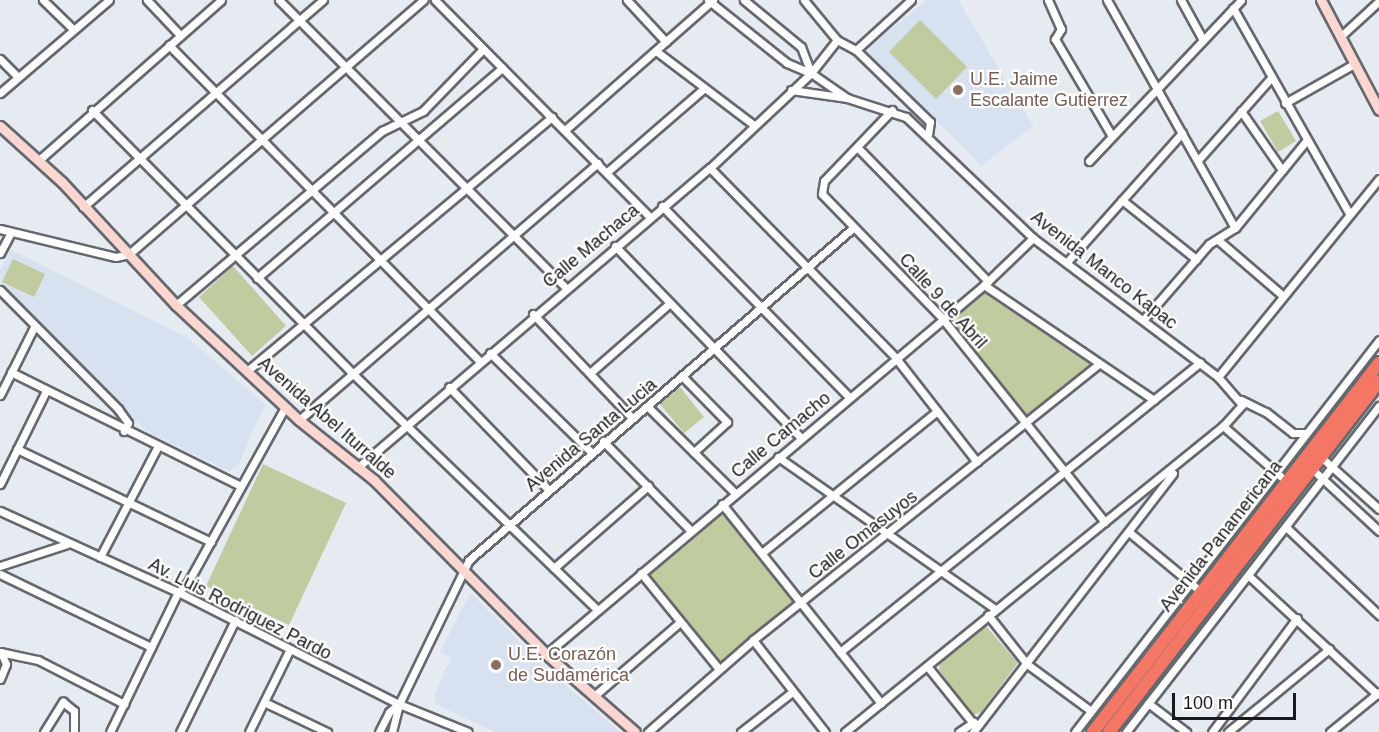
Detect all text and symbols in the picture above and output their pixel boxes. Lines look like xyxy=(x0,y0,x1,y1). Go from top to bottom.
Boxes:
place label: U.E. Jaime Escalante Gutierrez xyxy=(970,69,1128,112)
marker: U.E. Jaime Escalante Gutierrez xyxy=(951,83,965,97)
street label: Calle Machaca xyxy=(538,199,644,293)
street label: Avenida Manco Kapac xyxy=(1027,206,1181,334)
street label: Calle 9 de Abril xyxy=(894,248,992,354)
street label: Avenida Abel Iturralde xyxy=(253,352,401,484)
street label: Avenida Santa Lucia xyxy=(521,374,661,496)
street label: Calle Camacho xyxy=(727,387,835,483)
street label: Avenida Panamericana xyxy=(1155,456,1287,616)
street label: Calle Omasuyos xyxy=(804,486,922,584)
street label: Av. Luis Rodriguez Pardo xyxy=(145,553,335,665)
place label: U.E. Corazón de Sudamérica xyxy=(508,644,629,686)
marker: U.E. Corazón de Sudamérica xyxy=(489,658,503,672)
scale bar xyxy=(1175,681,1300,719)
text: 100 m xyxy=(1183,693,1233,713)

